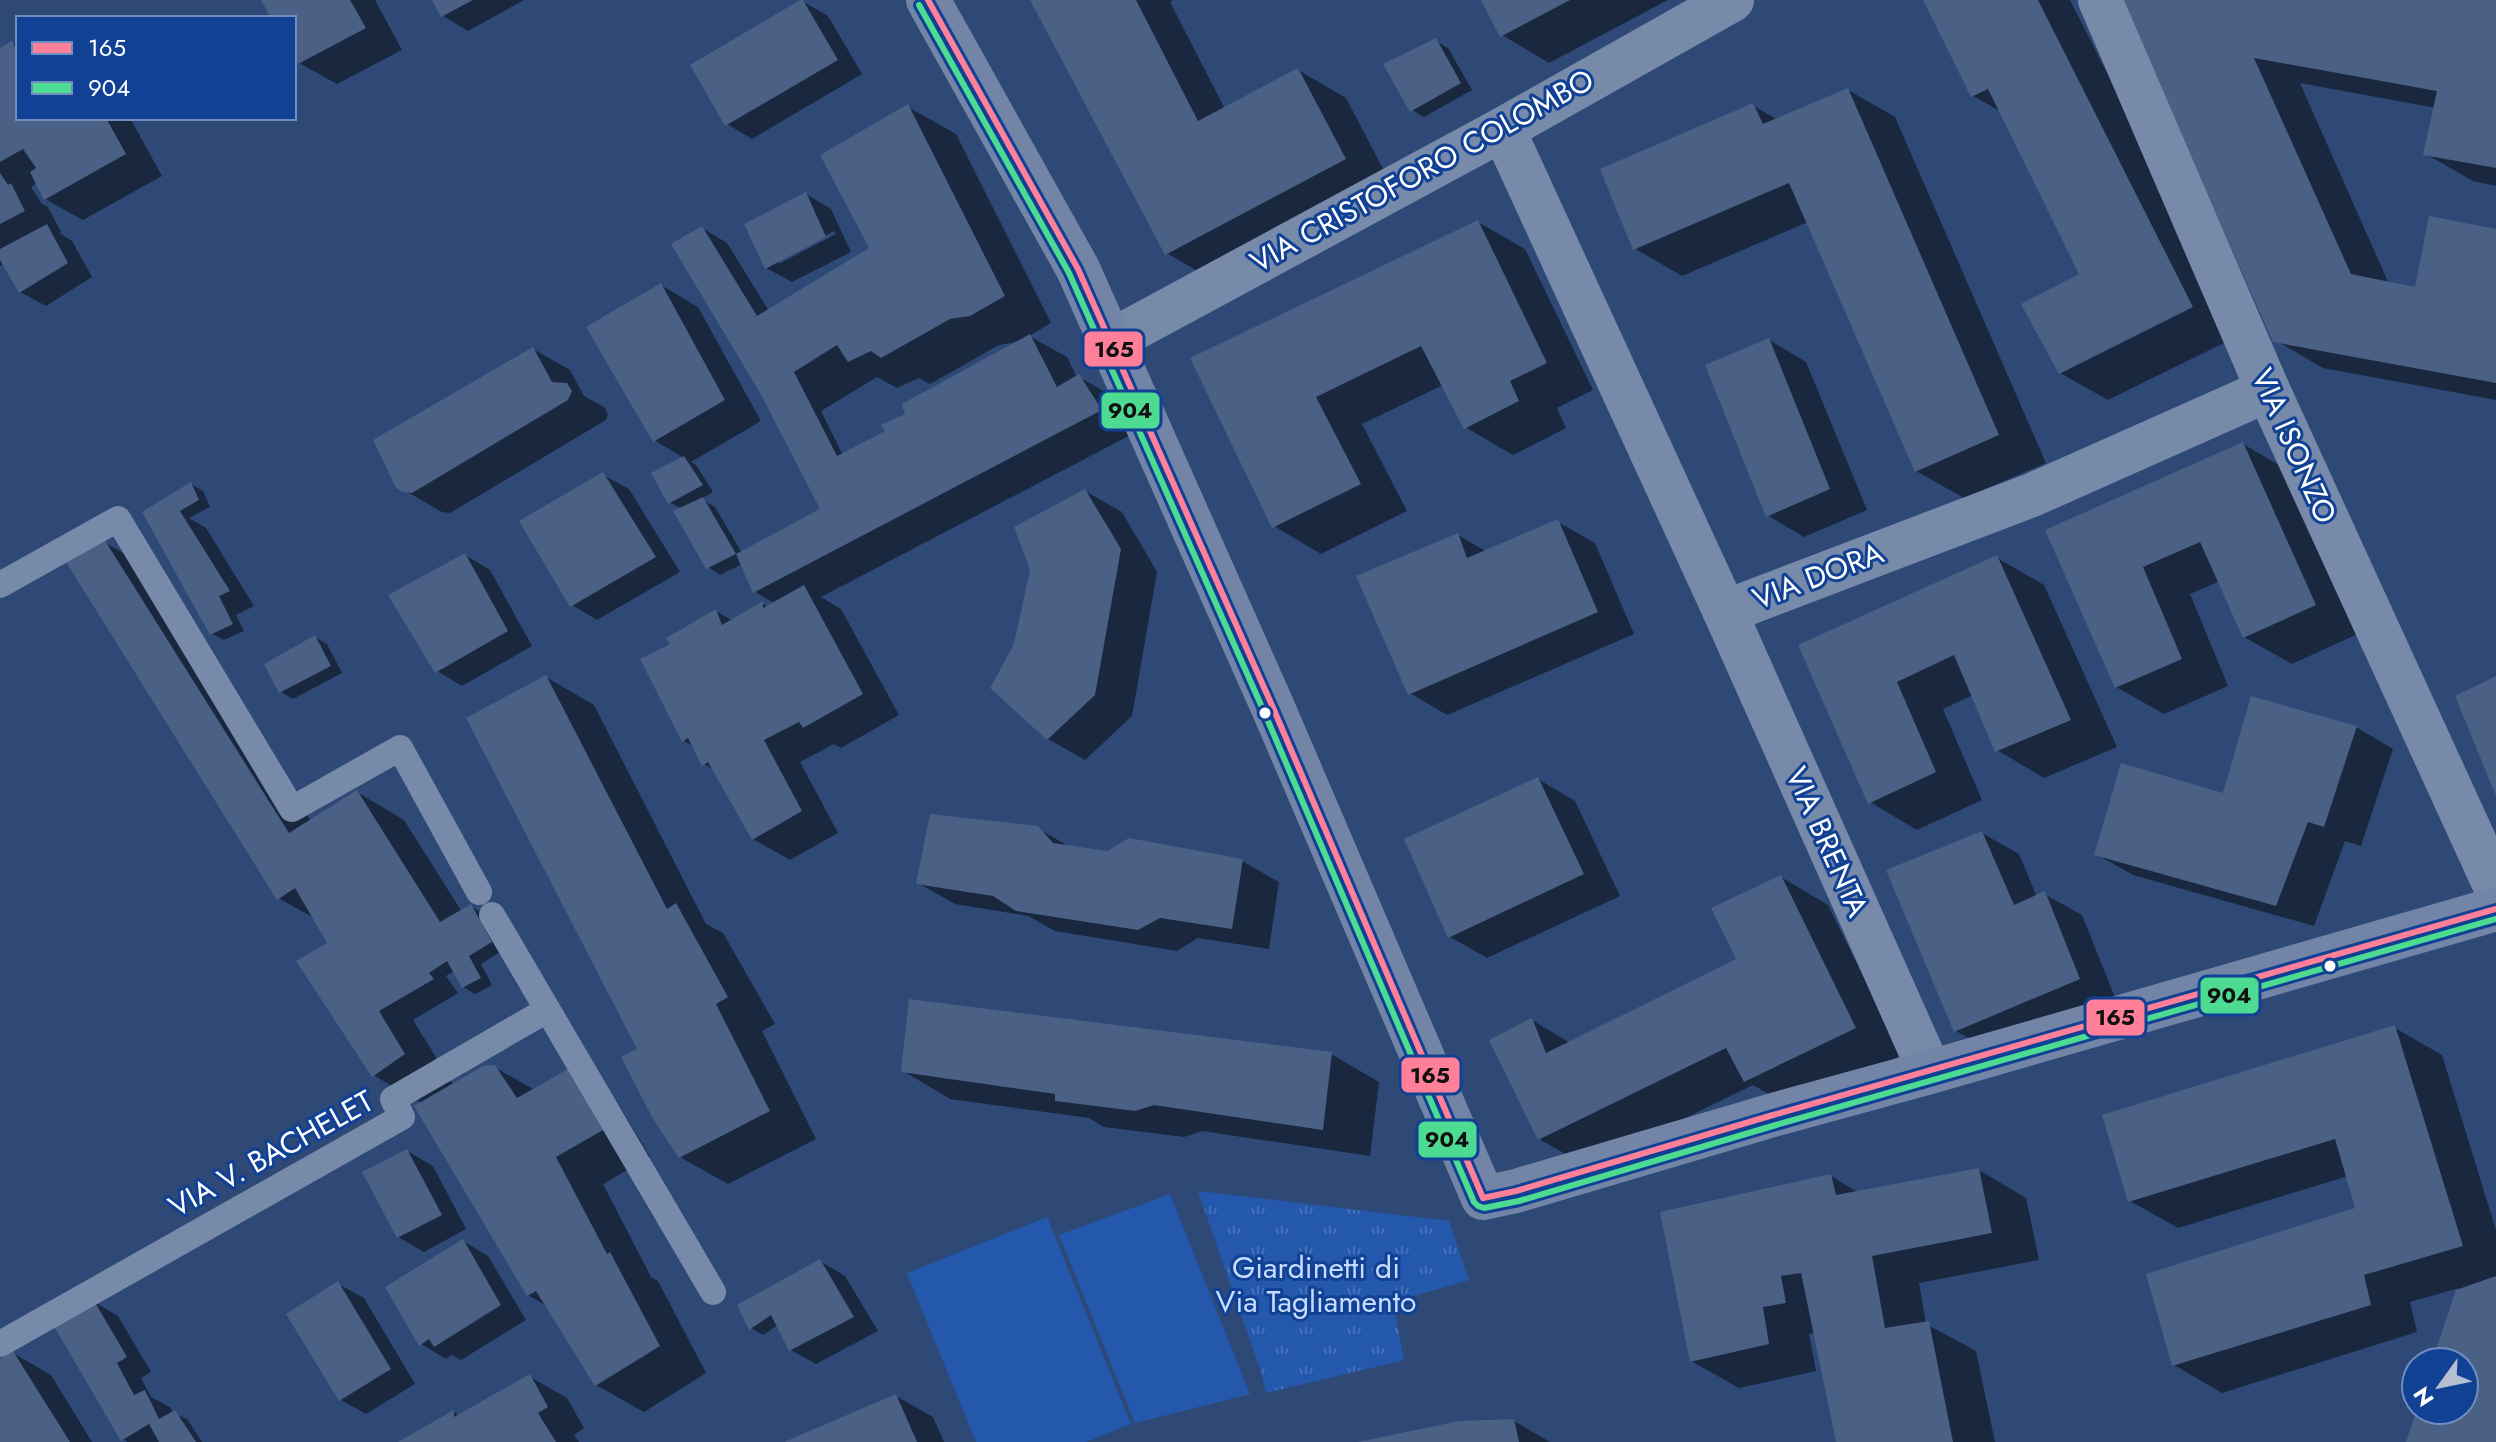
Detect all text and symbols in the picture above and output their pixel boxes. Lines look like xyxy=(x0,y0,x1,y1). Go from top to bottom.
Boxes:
legend xyxy=(16,16,296,120)
text: 165 xyxy=(88,30,126,65)
street label: VIA CRISTOFORO COLOMBO xyxy=(1242,58,1601,283)
text: 904 xyxy=(88,70,130,105)
line badge: 165 xyxy=(1083,330,1144,368)
text: 165 xyxy=(1094,333,1134,365)
street label: VIA ISONZO xyxy=(2241,362,2348,530)
line badge: 904 xyxy=(1100,391,1161,430)
text: 904 xyxy=(1108,394,1152,426)
street label: VIA DORA xyxy=(1746,531,1889,620)
unlabelled marker xyxy=(1257,705,1273,721)
street label: VIA BRENTA xyxy=(1775,760,1880,924)
unlabelled marker xyxy=(2322,958,2338,974)
line badge: 904 xyxy=(2199,976,2260,1015)
text: 904 xyxy=(2207,979,2251,1011)
line badge: 165 xyxy=(2085,998,2146,1037)
text: 165 xyxy=(2095,1001,2135,1033)
line badge: 165 xyxy=(1400,1056,1461,1094)
text: 165 xyxy=(1410,1059,1450,1091)
street label: VIA V. BACHELET xyxy=(160,1079,381,1228)
line badge: 904 xyxy=(1417,1120,1478,1159)
text: 904 xyxy=(1425,1123,1469,1155)
park label: Giardinetti di Via Tagliamento xyxy=(1216,1246,1416,1323)
north arrow xyxy=(2400,1346,2480,1426)
text: N xyxy=(2405,1381,2441,1413)

